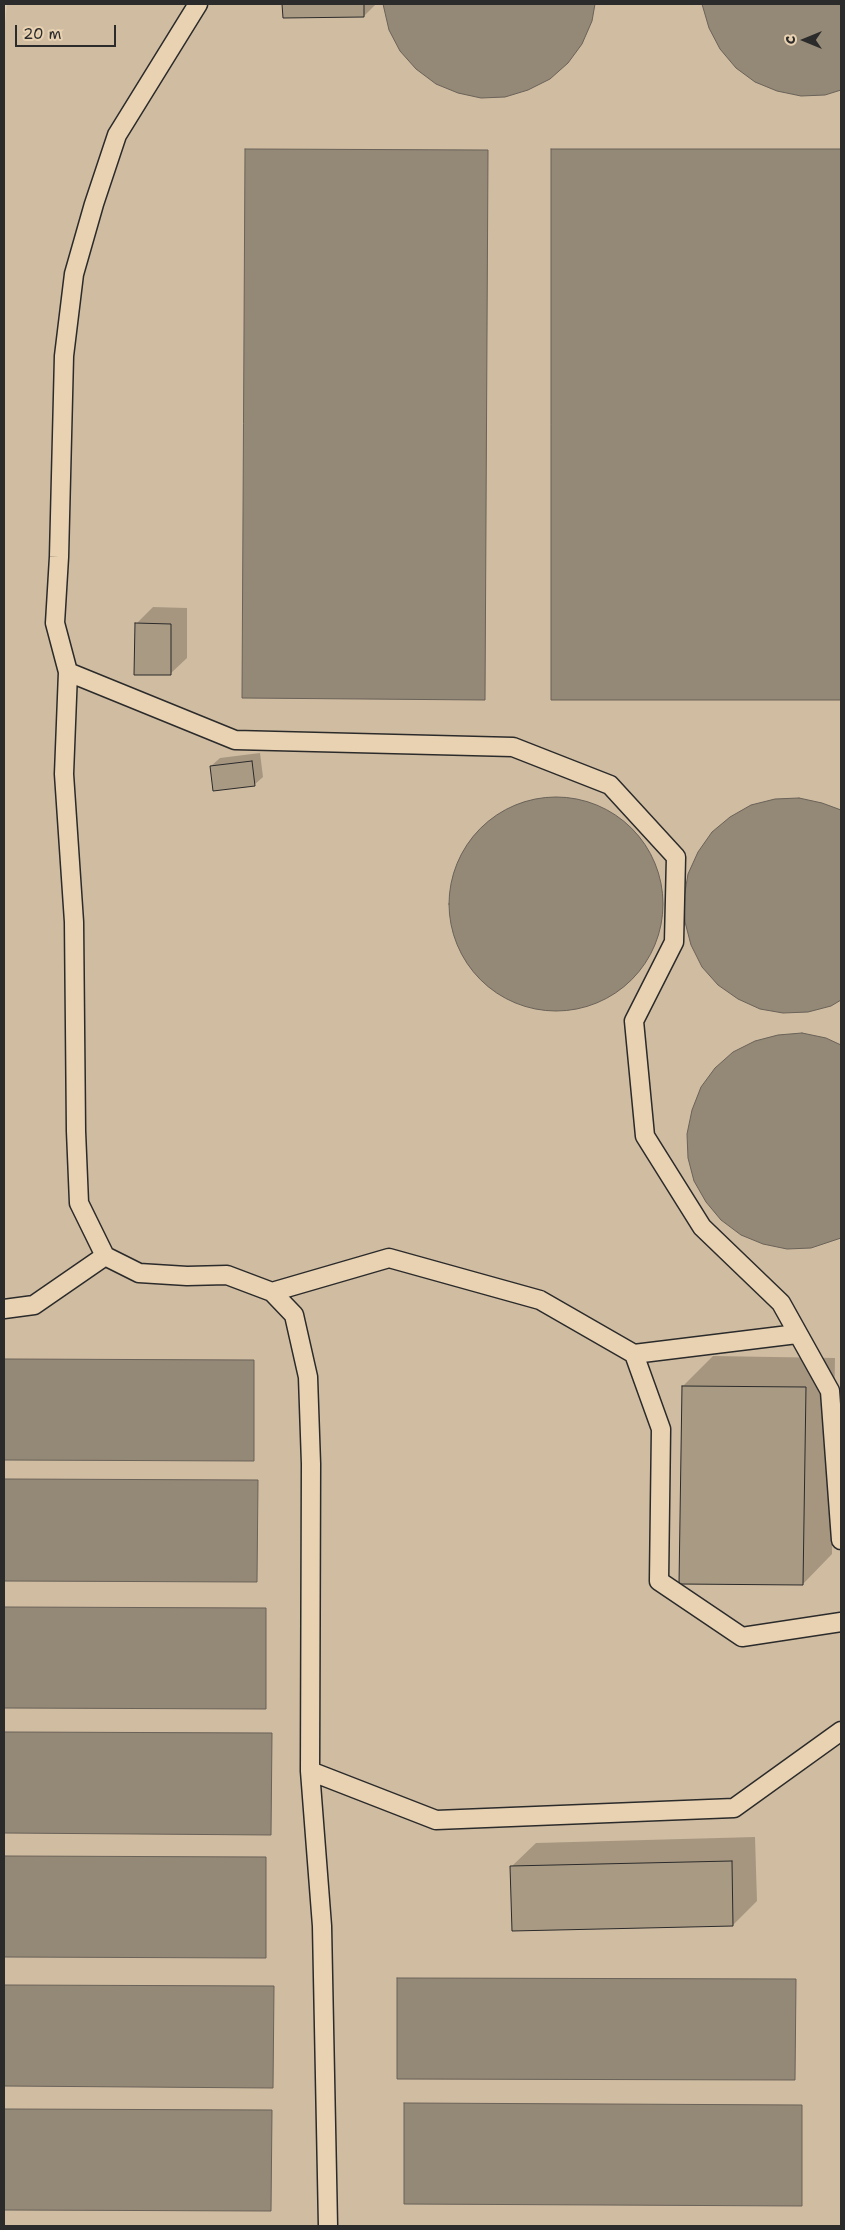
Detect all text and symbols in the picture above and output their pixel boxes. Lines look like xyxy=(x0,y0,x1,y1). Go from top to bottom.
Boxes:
scale bar xyxy=(18,15,119,47)
north arrow xyxy=(780,15,830,65)
text: 20 m xyxy=(23,24,62,44)
text: С xyxy=(781,36,799,44)

